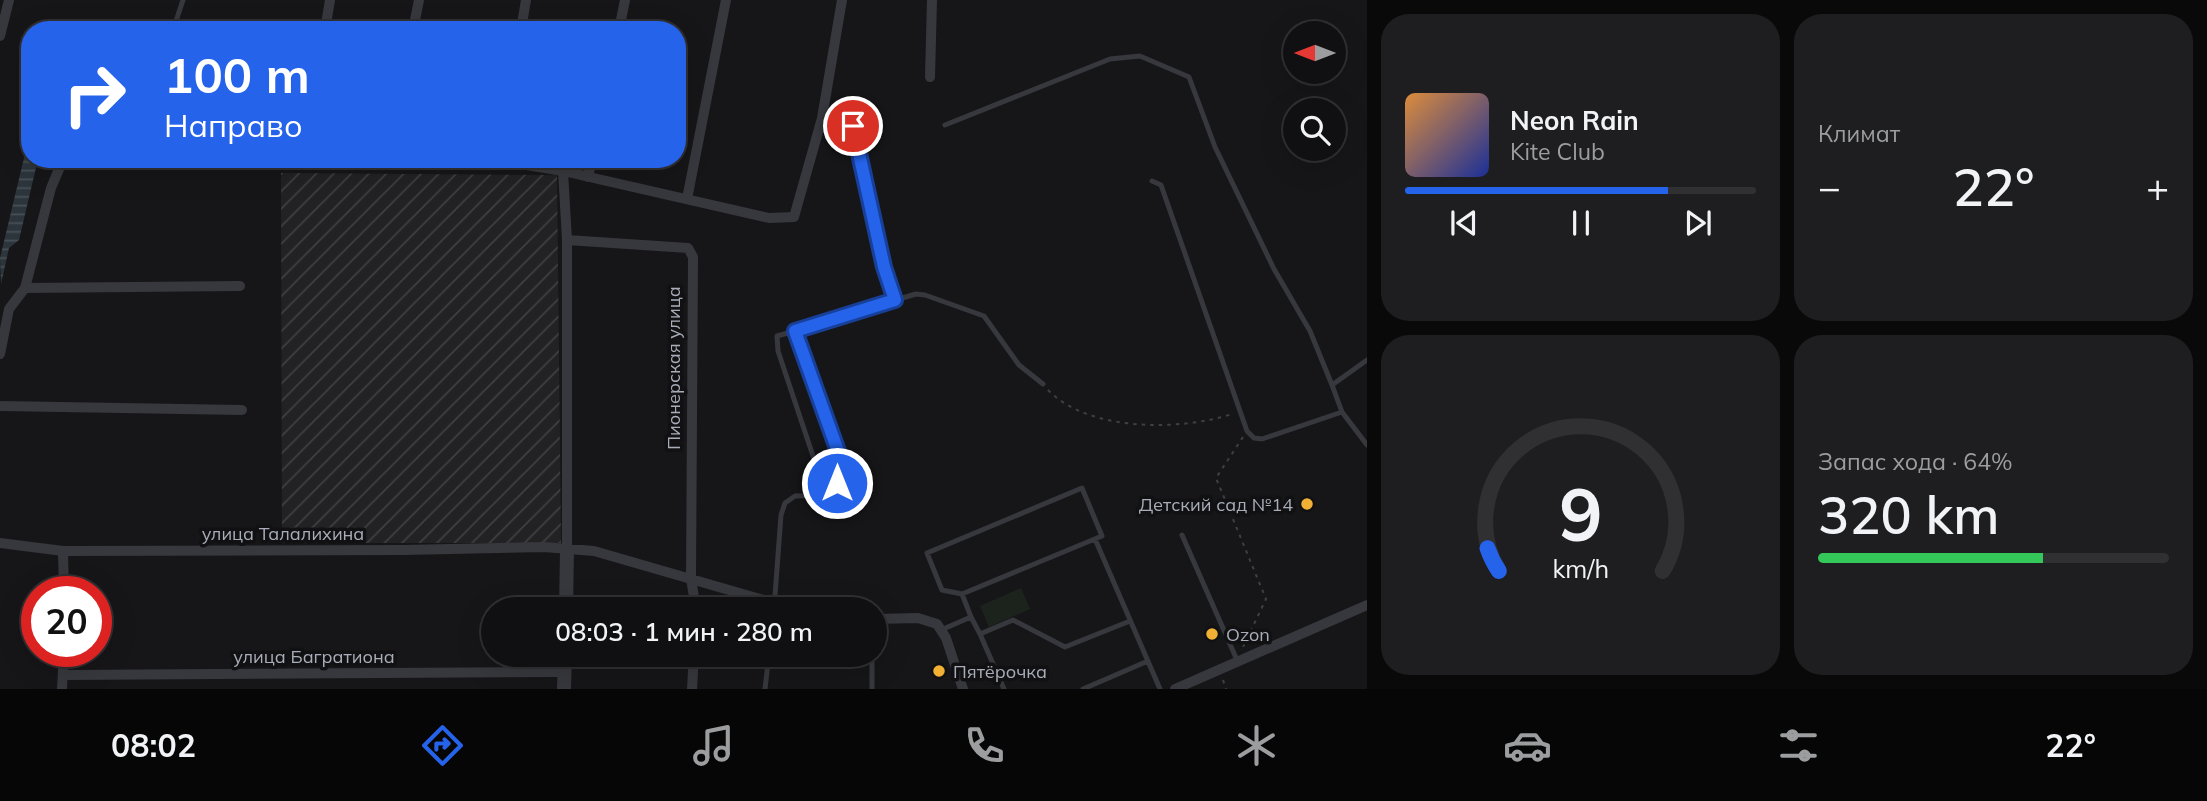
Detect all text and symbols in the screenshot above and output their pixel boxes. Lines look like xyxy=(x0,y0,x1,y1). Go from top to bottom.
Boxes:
north arrow xyxy=(1283,21,1346,84)
map controls xyxy=(1283,21,1346,161)
text: 100 m xyxy=(164,44,310,105)
icon: right xyxy=(49,49,140,140)
pin xyxy=(823,96,883,156)
button: search xyxy=(1283,98,1346,161)
text: Neon Rain xyxy=(1510,104,1639,137)
text: Направо xyxy=(164,105,303,145)
icon: arrive xyxy=(834,107,872,145)
text: Климат xyxy=(1818,119,1900,148)
text: Kite Club xyxy=(1510,137,1605,166)
text: 22° xyxy=(1953,154,2034,219)
text: − xyxy=(1818,163,1841,211)
text: + xyxy=(2146,163,2169,211)
icon: previous xyxy=(1445,204,1483,242)
icon: pause xyxy=(1562,204,1600,242)
icon: next xyxy=(1679,204,1717,242)
street label: Пионерская улица xyxy=(662,286,685,450)
position arrow xyxy=(800,446,874,520)
text: Запас хода · 64% xyxy=(1818,447,2013,476)
text: 9 xyxy=(1559,468,1602,559)
text: 320 km xyxy=(1818,482,1999,547)
place label: Детский сад №14 xyxy=(1139,493,1293,516)
marker: Детский сад №14 xyxy=(1299,496,1315,512)
street label: улица Талалихина xyxy=(202,522,364,545)
text: km/h xyxy=(1552,553,1609,584)
speed limit sign: 20 xyxy=(21,576,112,667)
text: 08:03 · 1 мин · 280 m xyxy=(555,615,813,648)
place label: Ozon xyxy=(1226,623,1270,646)
marker: Ozon xyxy=(1204,626,1220,642)
street label: улица Багратиона xyxy=(233,645,395,668)
place label: Пятёрочка xyxy=(953,660,1047,683)
marker: Пятёрочка xyxy=(931,663,947,679)
icon: directions xyxy=(418,721,467,770)
icon: music xyxy=(689,721,738,770)
icon: phone xyxy=(960,721,1009,770)
icon: climate xyxy=(1232,721,1281,770)
icon: car xyxy=(1503,721,1552,770)
icon: filters xyxy=(1774,721,1823,770)
text: 08:02 xyxy=(111,725,196,765)
text: 22° xyxy=(2045,725,2096,765)

